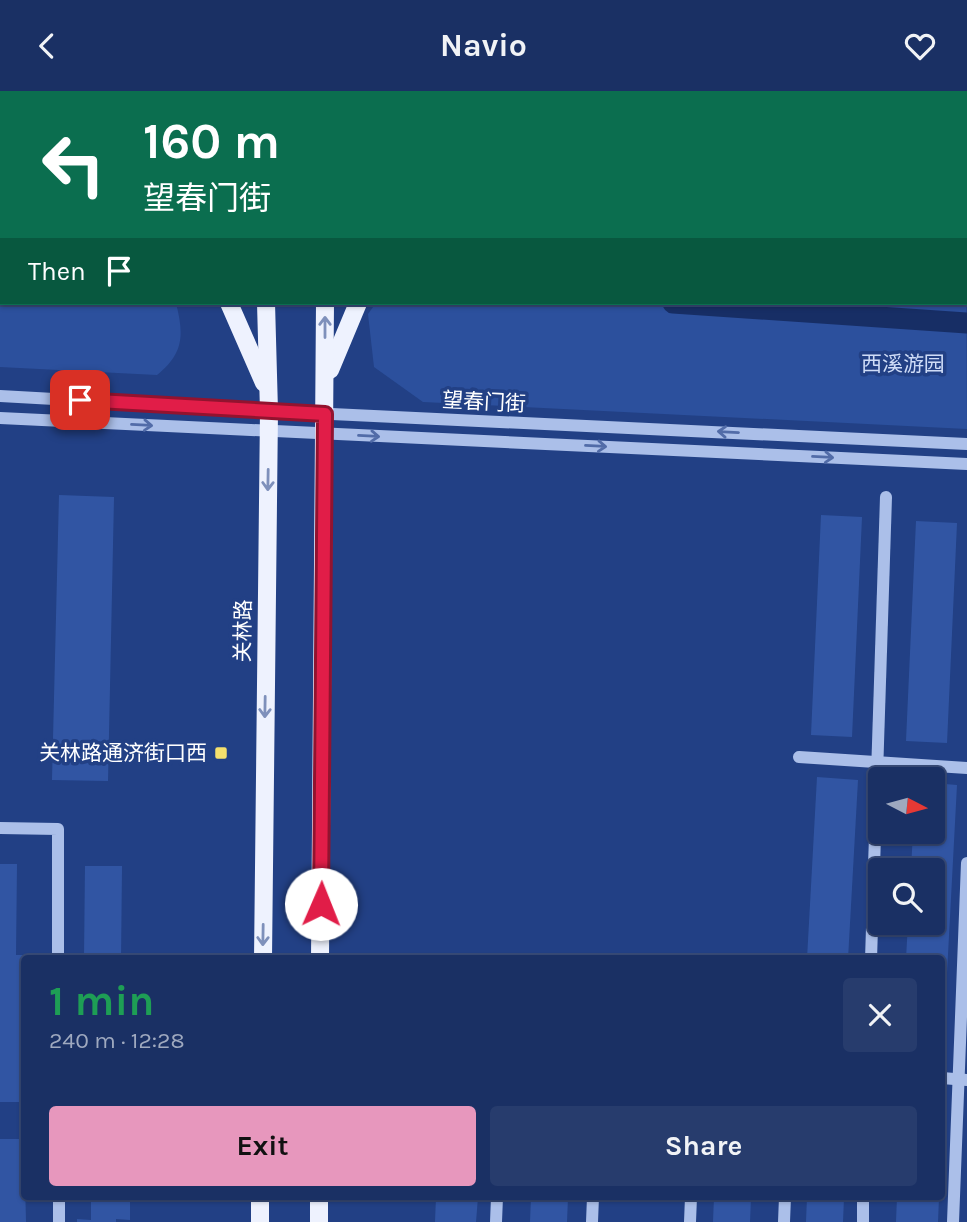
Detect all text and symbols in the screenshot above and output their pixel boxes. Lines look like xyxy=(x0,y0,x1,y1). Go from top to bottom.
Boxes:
icon: back xyxy=(28,27,66,65)
text: Navio xyxy=(440,27,527,64)
icon: heart xyxy=(901,27,939,65)
text: 160 m xyxy=(143,113,280,170)
icon: left xyxy=(28,119,119,210)
text: 望春门街 xyxy=(143,180,271,217)
icon: arrive xyxy=(100,252,138,290)
text: Then xyxy=(28,256,86,287)
one-way arrow xyxy=(318,316,332,339)
park label: 西溪游园 xyxy=(861,352,945,376)
pin xyxy=(50,370,110,430)
icon: arrive xyxy=(61,381,99,419)
street label: 望春门街 xyxy=(441,388,527,416)
one-way arrow xyxy=(130,419,153,432)
one-way arrow xyxy=(716,426,739,439)
one-way arrow xyxy=(357,429,380,442)
one-way arrow xyxy=(584,440,607,453)
one-way arrow xyxy=(812,450,835,463)
one-way arrow xyxy=(261,468,275,491)
street label: 关林路 xyxy=(230,599,256,663)
one-way arrow xyxy=(258,695,272,718)
place label: 关林路通济街口西 xyxy=(39,741,207,765)
marker: 关林路通济街口西 xyxy=(213,745,229,761)
north arrow xyxy=(868,767,945,843)
map controls xyxy=(868,767,945,935)
button: search xyxy=(868,858,945,935)
position arrow xyxy=(284,867,358,941)
one-way arrow xyxy=(256,923,270,946)
text: 1 min xyxy=(49,976,154,1026)
button: close xyxy=(843,978,917,1052)
text: 240 m · 12:28 xyxy=(49,1027,185,1054)
button: Exit xyxy=(49,1106,476,1186)
button: Share xyxy=(490,1106,917,1186)

